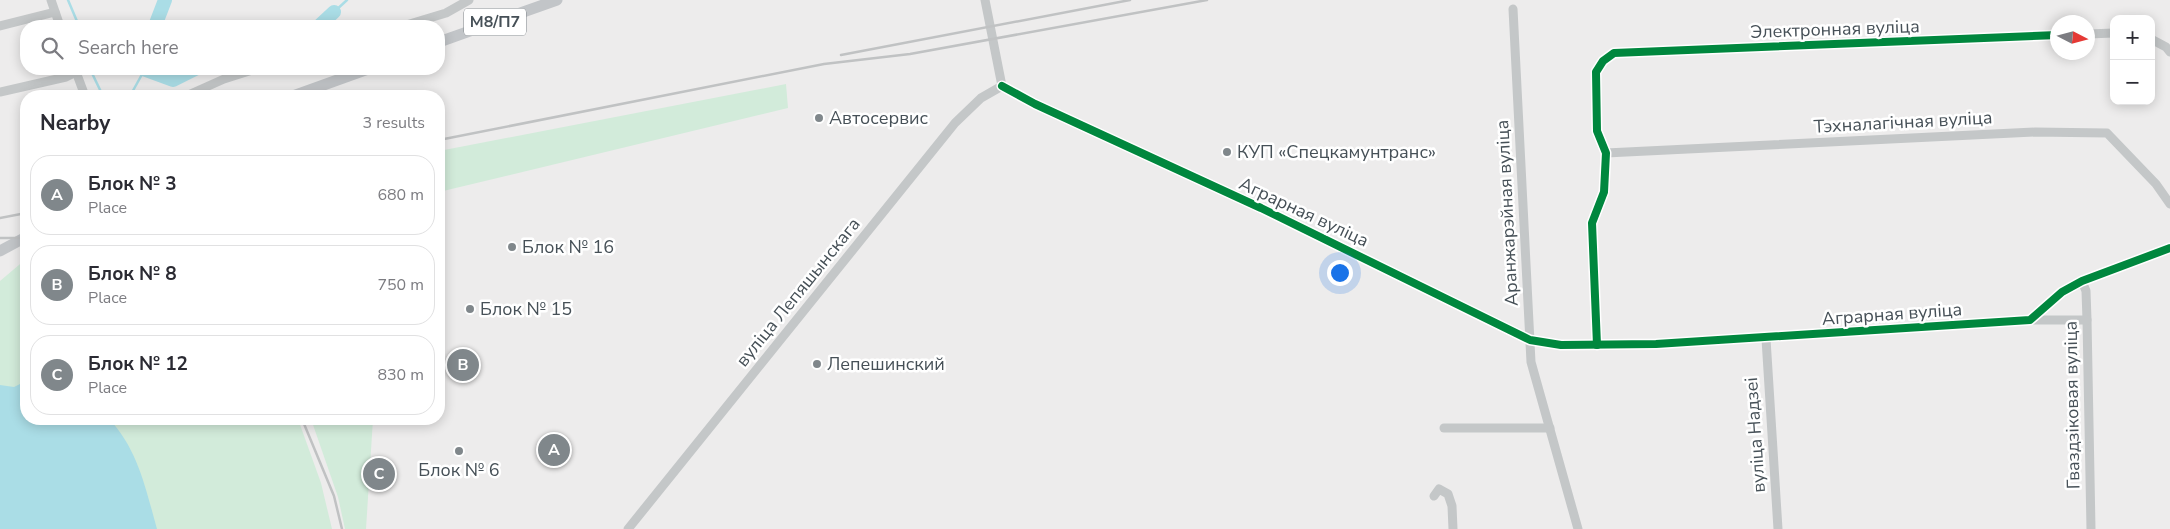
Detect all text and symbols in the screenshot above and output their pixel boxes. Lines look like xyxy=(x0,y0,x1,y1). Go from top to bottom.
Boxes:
road number: М8/П7 xyxy=(464,8,526,36)
street label: Электронная вуліца xyxy=(1750,14,1920,44)
north arrow xyxy=(2050,15,2095,60)
map controls xyxy=(2110,15,2155,105)
button: + xyxy=(2110,15,2155,60)
search box xyxy=(20,20,445,75)
icon: search xyxy=(38,34,66,62)
text: Search here xyxy=(78,35,179,61)
button: − xyxy=(2110,60,2155,105)
street label: Тэхналагічная вуліца xyxy=(1813,105,1993,139)
place label: Автосервис xyxy=(829,106,929,130)
text: Nearby xyxy=(40,109,110,137)
text: 3 results xyxy=(363,112,425,134)
marker: Автосервис xyxy=(813,112,825,124)
street label: Аранжарэйная вуліца xyxy=(1490,119,1524,307)
place label: КУП «Спецкамунтранс» xyxy=(1237,140,1436,164)
marker: КУП «Спецкамунтранс» xyxy=(1221,146,1233,158)
text: Блок № 3 xyxy=(88,171,177,197)
street label: Аграрная вуліца xyxy=(1235,171,1373,253)
text: A xyxy=(51,184,63,206)
text: 680 m xyxy=(377,184,424,206)
text: Place xyxy=(88,197,127,219)
street label: вуліца Лепяшынскага xyxy=(730,213,866,371)
place label: Блок № 16 xyxy=(522,235,614,259)
marker: Блок № 16 xyxy=(506,241,518,253)
your location xyxy=(1327,260,1353,286)
text: Блок № 8 xyxy=(88,261,177,287)
text: B xyxy=(51,274,63,296)
text: 750 m xyxy=(377,274,424,296)
text: Place xyxy=(88,287,127,309)
place label: Блок № 15 xyxy=(480,297,572,321)
street label: Аграрная вуліца xyxy=(1821,297,1963,331)
marker: Блок № 15 xyxy=(464,303,476,315)
street label: Гваздзіковая вуліца xyxy=(2059,321,2085,489)
pin: B xyxy=(447,346,479,384)
text: Блок № 12 xyxy=(88,351,188,377)
place label: Лепешинский xyxy=(827,352,945,376)
marker: Лепешинский xyxy=(811,358,823,370)
text: C xyxy=(52,364,62,386)
text: 830 m xyxy=(377,364,424,386)
street label: вуліца Надзеі xyxy=(1739,376,1771,494)
text: Place xyxy=(88,377,127,399)
pin: A xyxy=(538,431,570,469)
marker: Блок № 6 xyxy=(453,445,465,457)
pin: C xyxy=(363,455,395,493)
place label: Блок № 6 xyxy=(418,458,500,482)

